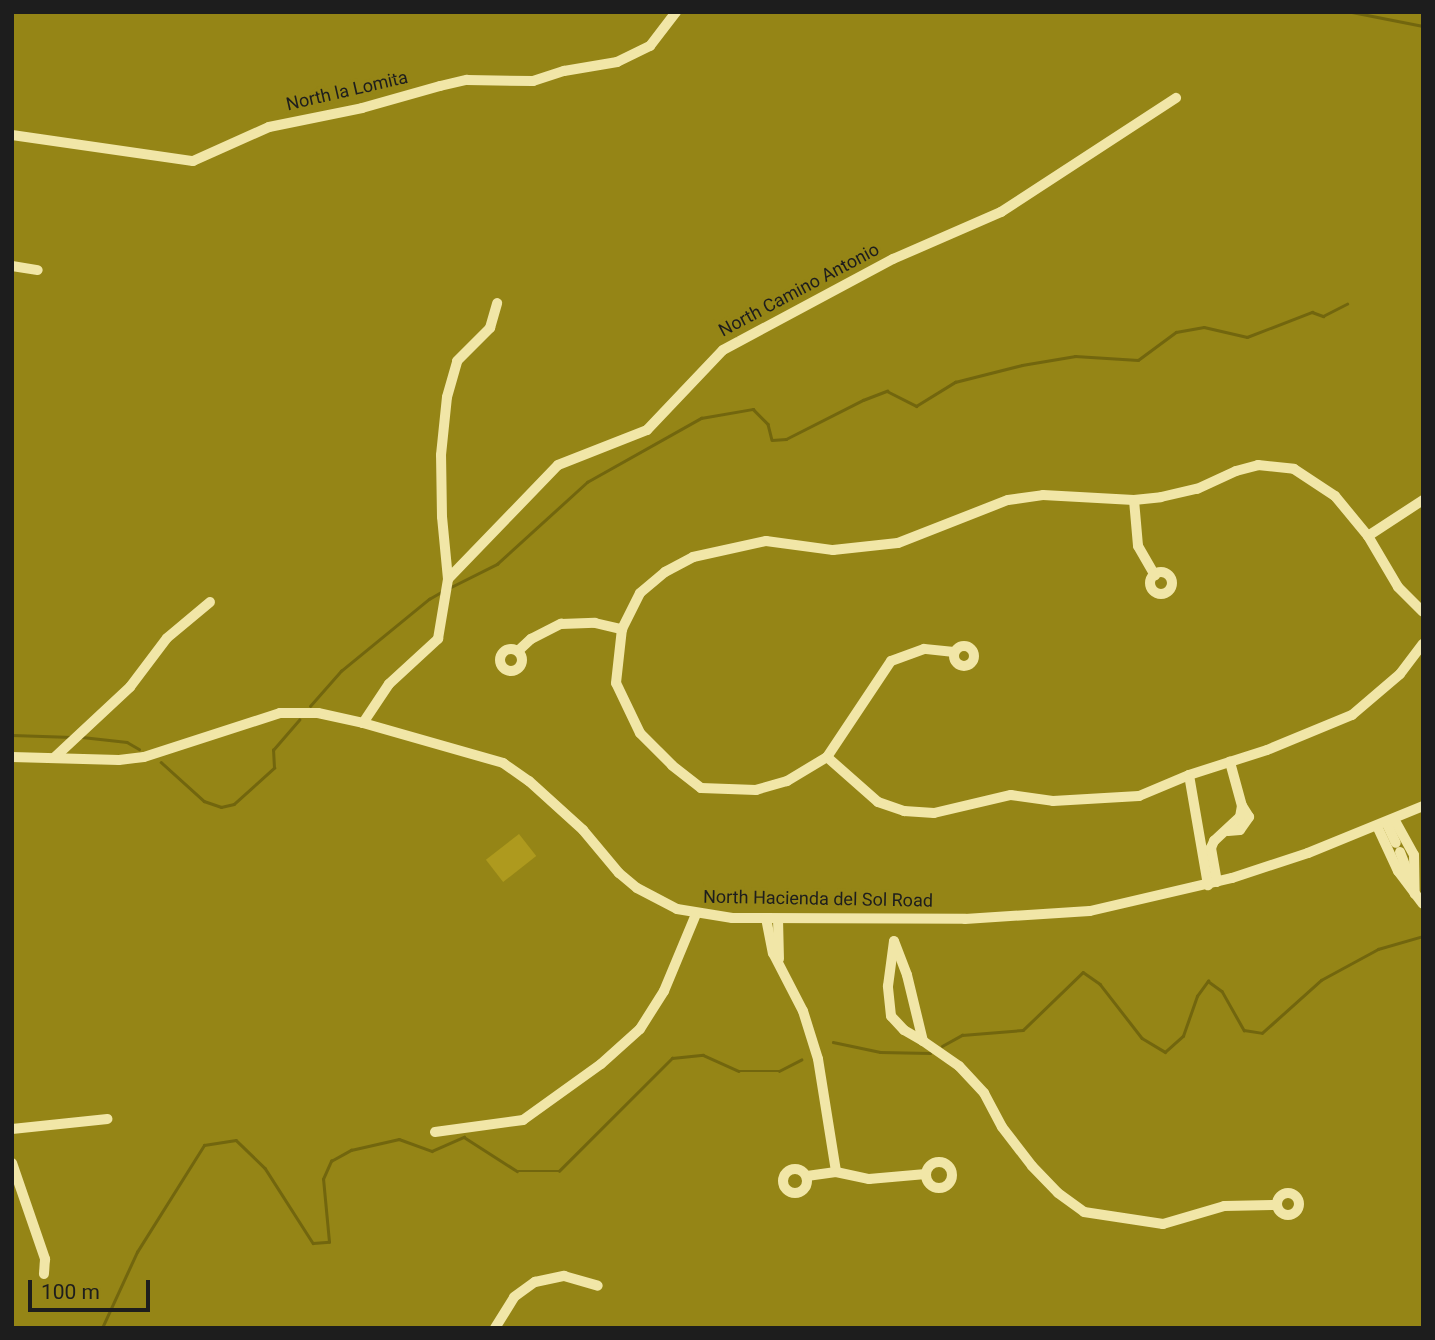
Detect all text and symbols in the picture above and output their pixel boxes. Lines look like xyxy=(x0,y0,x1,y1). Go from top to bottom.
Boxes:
street label: North la Lomita xyxy=(284,66,410,116)
street label: North Camino Antonio xyxy=(715,239,883,341)
street label: North Hacienda del Sol Road xyxy=(703,886,933,912)
scale bar xyxy=(32,1266,154,1310)
text: 100 m xyxy=(41,1280,100,1304)

